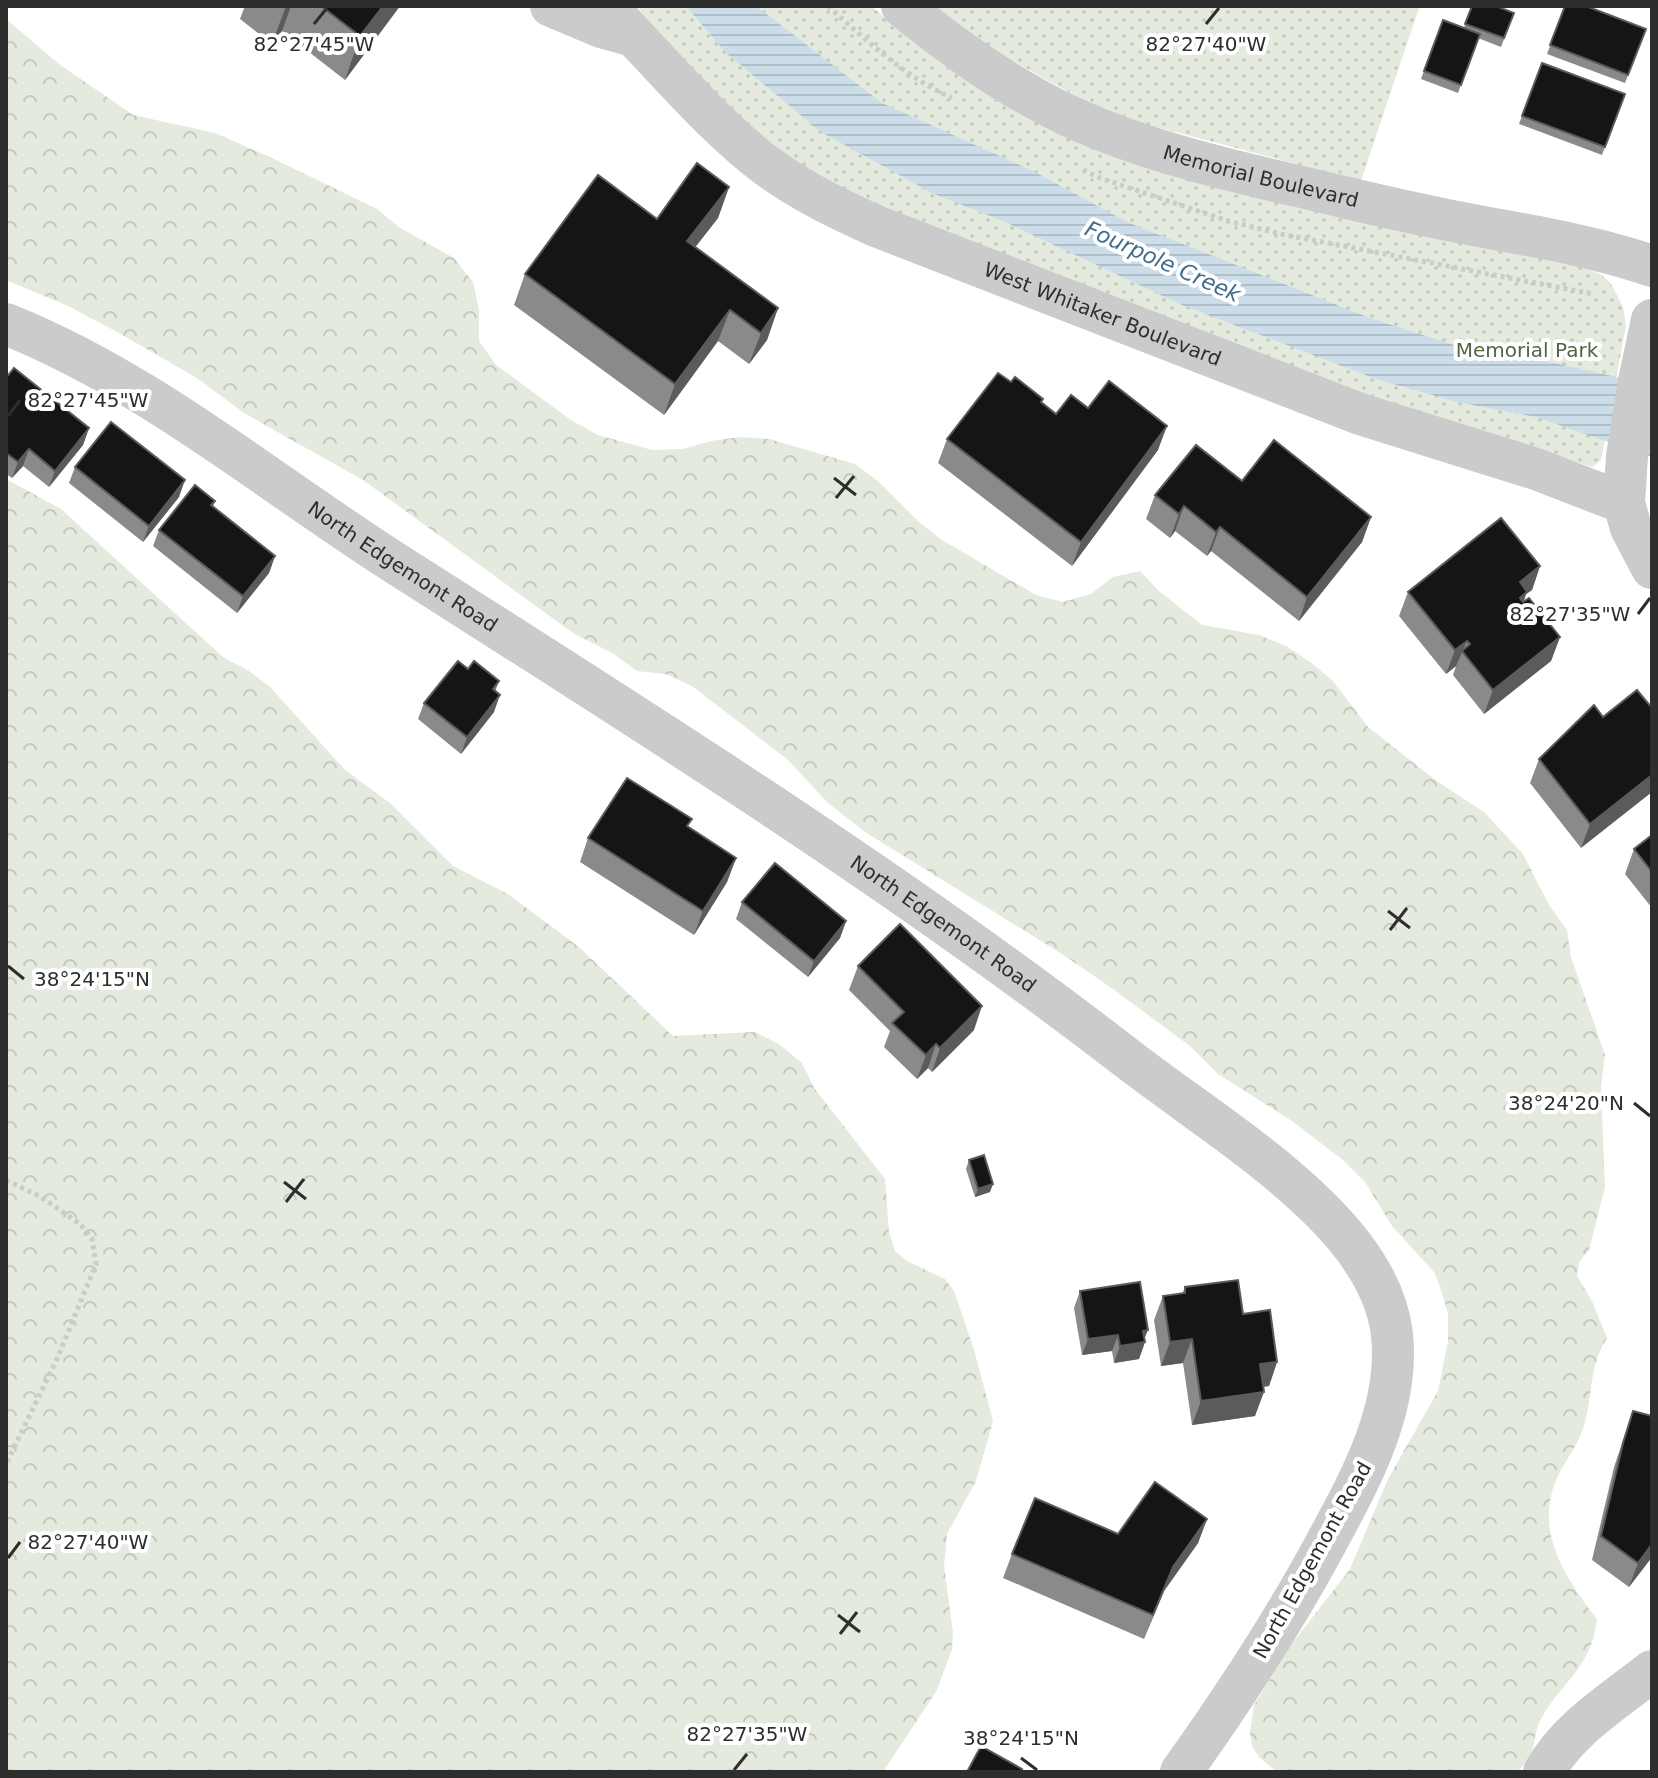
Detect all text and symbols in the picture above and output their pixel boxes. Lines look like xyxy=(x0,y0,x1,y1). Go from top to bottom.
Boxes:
text: 82°27'45"W xyxy=(254,32,375,56)
text: 82°27'40"W xyxy=(1146,32,1267,56)
street label: Memorial Boulevard xyxy=(1160,140,1361,212)
water label: Fourpole Creek xyxy=(1081,216,1245,307)
street label: West Whitaker Boulevard xyxy=(981,257,1225,371)
park label: Memorial Park xyxy=(1456,338,1599,362)
text: 82°27'45"W xyxy=(28,388,149,412)
street label: North Edgemont Road xyxy=(303,496,502,637)
text: 82°27'35"W xyxy=(1510,602,1631,626)
street label: North Edgemont Road xyxy=(846,850,1041,998)
text: 38°24'15"N xyxy=(34,967,150,991)
text: 38°24'20"N xyxy=(1508,1091,1624,1115)
street label: North Edgemont Road xyxy=(1248,1457,1376,1663)
text: 82°27'40"W xyxy=(28,1530,149,1554)
text: 82°27'35"W xyxy=(687,1722,808,1746)
text: 38°24'15"N xyxy=(963,1726,1079,1750)

